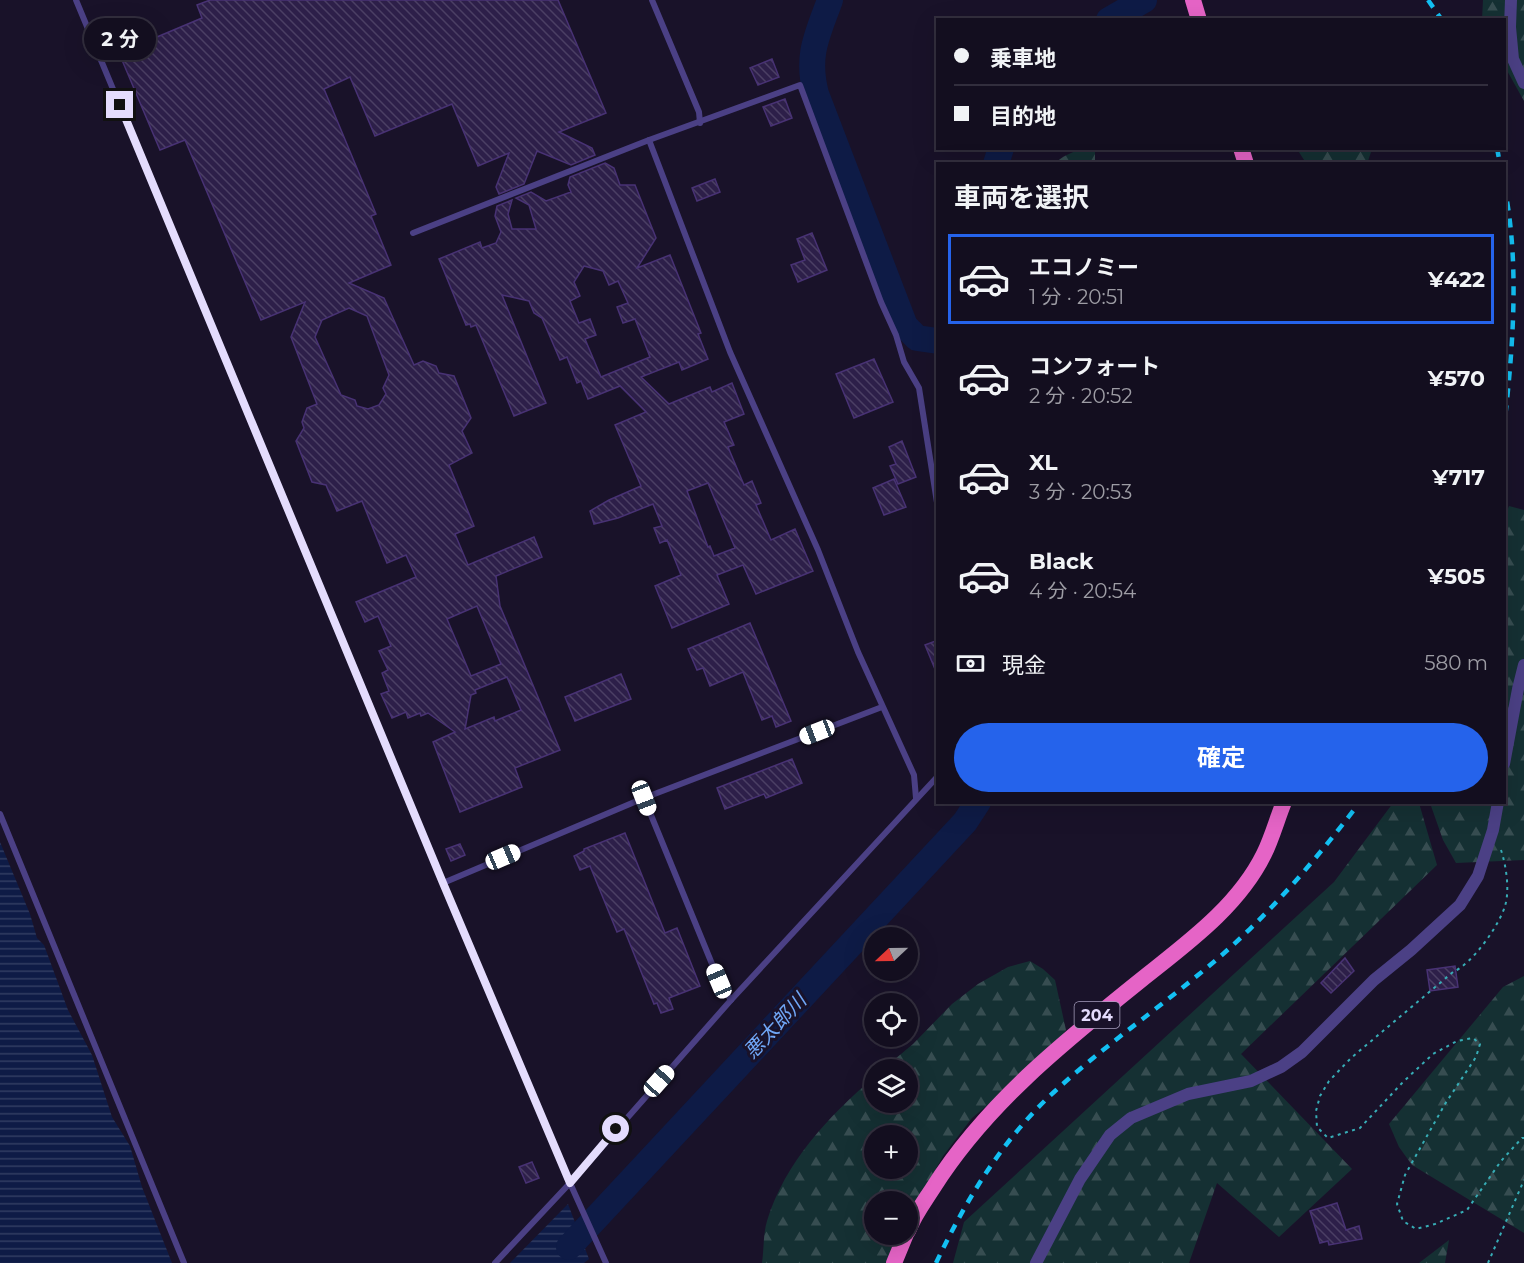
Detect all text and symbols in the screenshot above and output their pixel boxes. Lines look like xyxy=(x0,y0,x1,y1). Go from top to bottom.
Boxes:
callout: 2 分 xyxy=(84,18,156,60)
text: 2 分 xyxy=(101,27,139,51)
text: 乗車地 xyxy=(990,45,1056,72)
route end xyxy=(106,91,133,118)
text: 目的地 xyxy=(990,103,1056,130)
text: 車両を選択 xyxy=(954,181,1089,214)
icon: car xyxy=(957,252,1011,306)
text: エコノミー xyxy=(1029,254,1139,281)
text: ¥422 xyxy=(1428,266,1485,293)
text: 1 分 · 20:51 xyxy=(1029,285,1124,309)
icon: car xyxy=(957,351,1011,405)
text: コンフォート xyxy=(1029,353,1160,380)
text: ¥570 xyxy=(1428,365,1485,392)
text: 2 分 · 20:52 xyxy=(1029,384,1133,408)
text: XL xyxy=(1029,449,1058,476)
icon: car xyxy=(957,450,1011,504)
text: ¥717 xyxy=(1432,464,1485,491)
text: 3 分 · 20:53 xyxy=(1029,480,1132,504)
text: Black xyxy=(1029,548,1093,575)
icon: car xyxy=(957,549,1011,603)
text: ¥505 xyxy=(1428,563,1485,590)
text: 4 分 · 20:54 xyxy=(1029,579,1136,603)
icon: cash xyxy=(954,647,987,680)
text: 580 m xyxy=(1424,651,1488,675)
text: 現金 xyxy=(1002,652,1046,679)
car xyxy=(797,717,837,747)
button: 確定 xyxy=(954,723,1488,792)
car xyxy=(629,778,659,818)
car xyxy=(483,842,523,872)
north arrow xyxy=(864,927,918,981)
map controls xyxy=(864,927,918,1245)
car xyxy=(704,961,734,1001)
water label: 悪太郎川 xyxy=(739,987,812,1063)
button: locate xyxy=(864,993,918,1047)
road number: 204 xyxy=(1074,1002,1120,1028)
button: layers xyxy=(864,1059,918,1113)
car xyxy=(640,1062,678,1100)
route start xyxy=(602,1115,629,1142)
button: + xyxy=(864,1125,918,1179)
button: − xyxy=(864,1191,918,1245)

